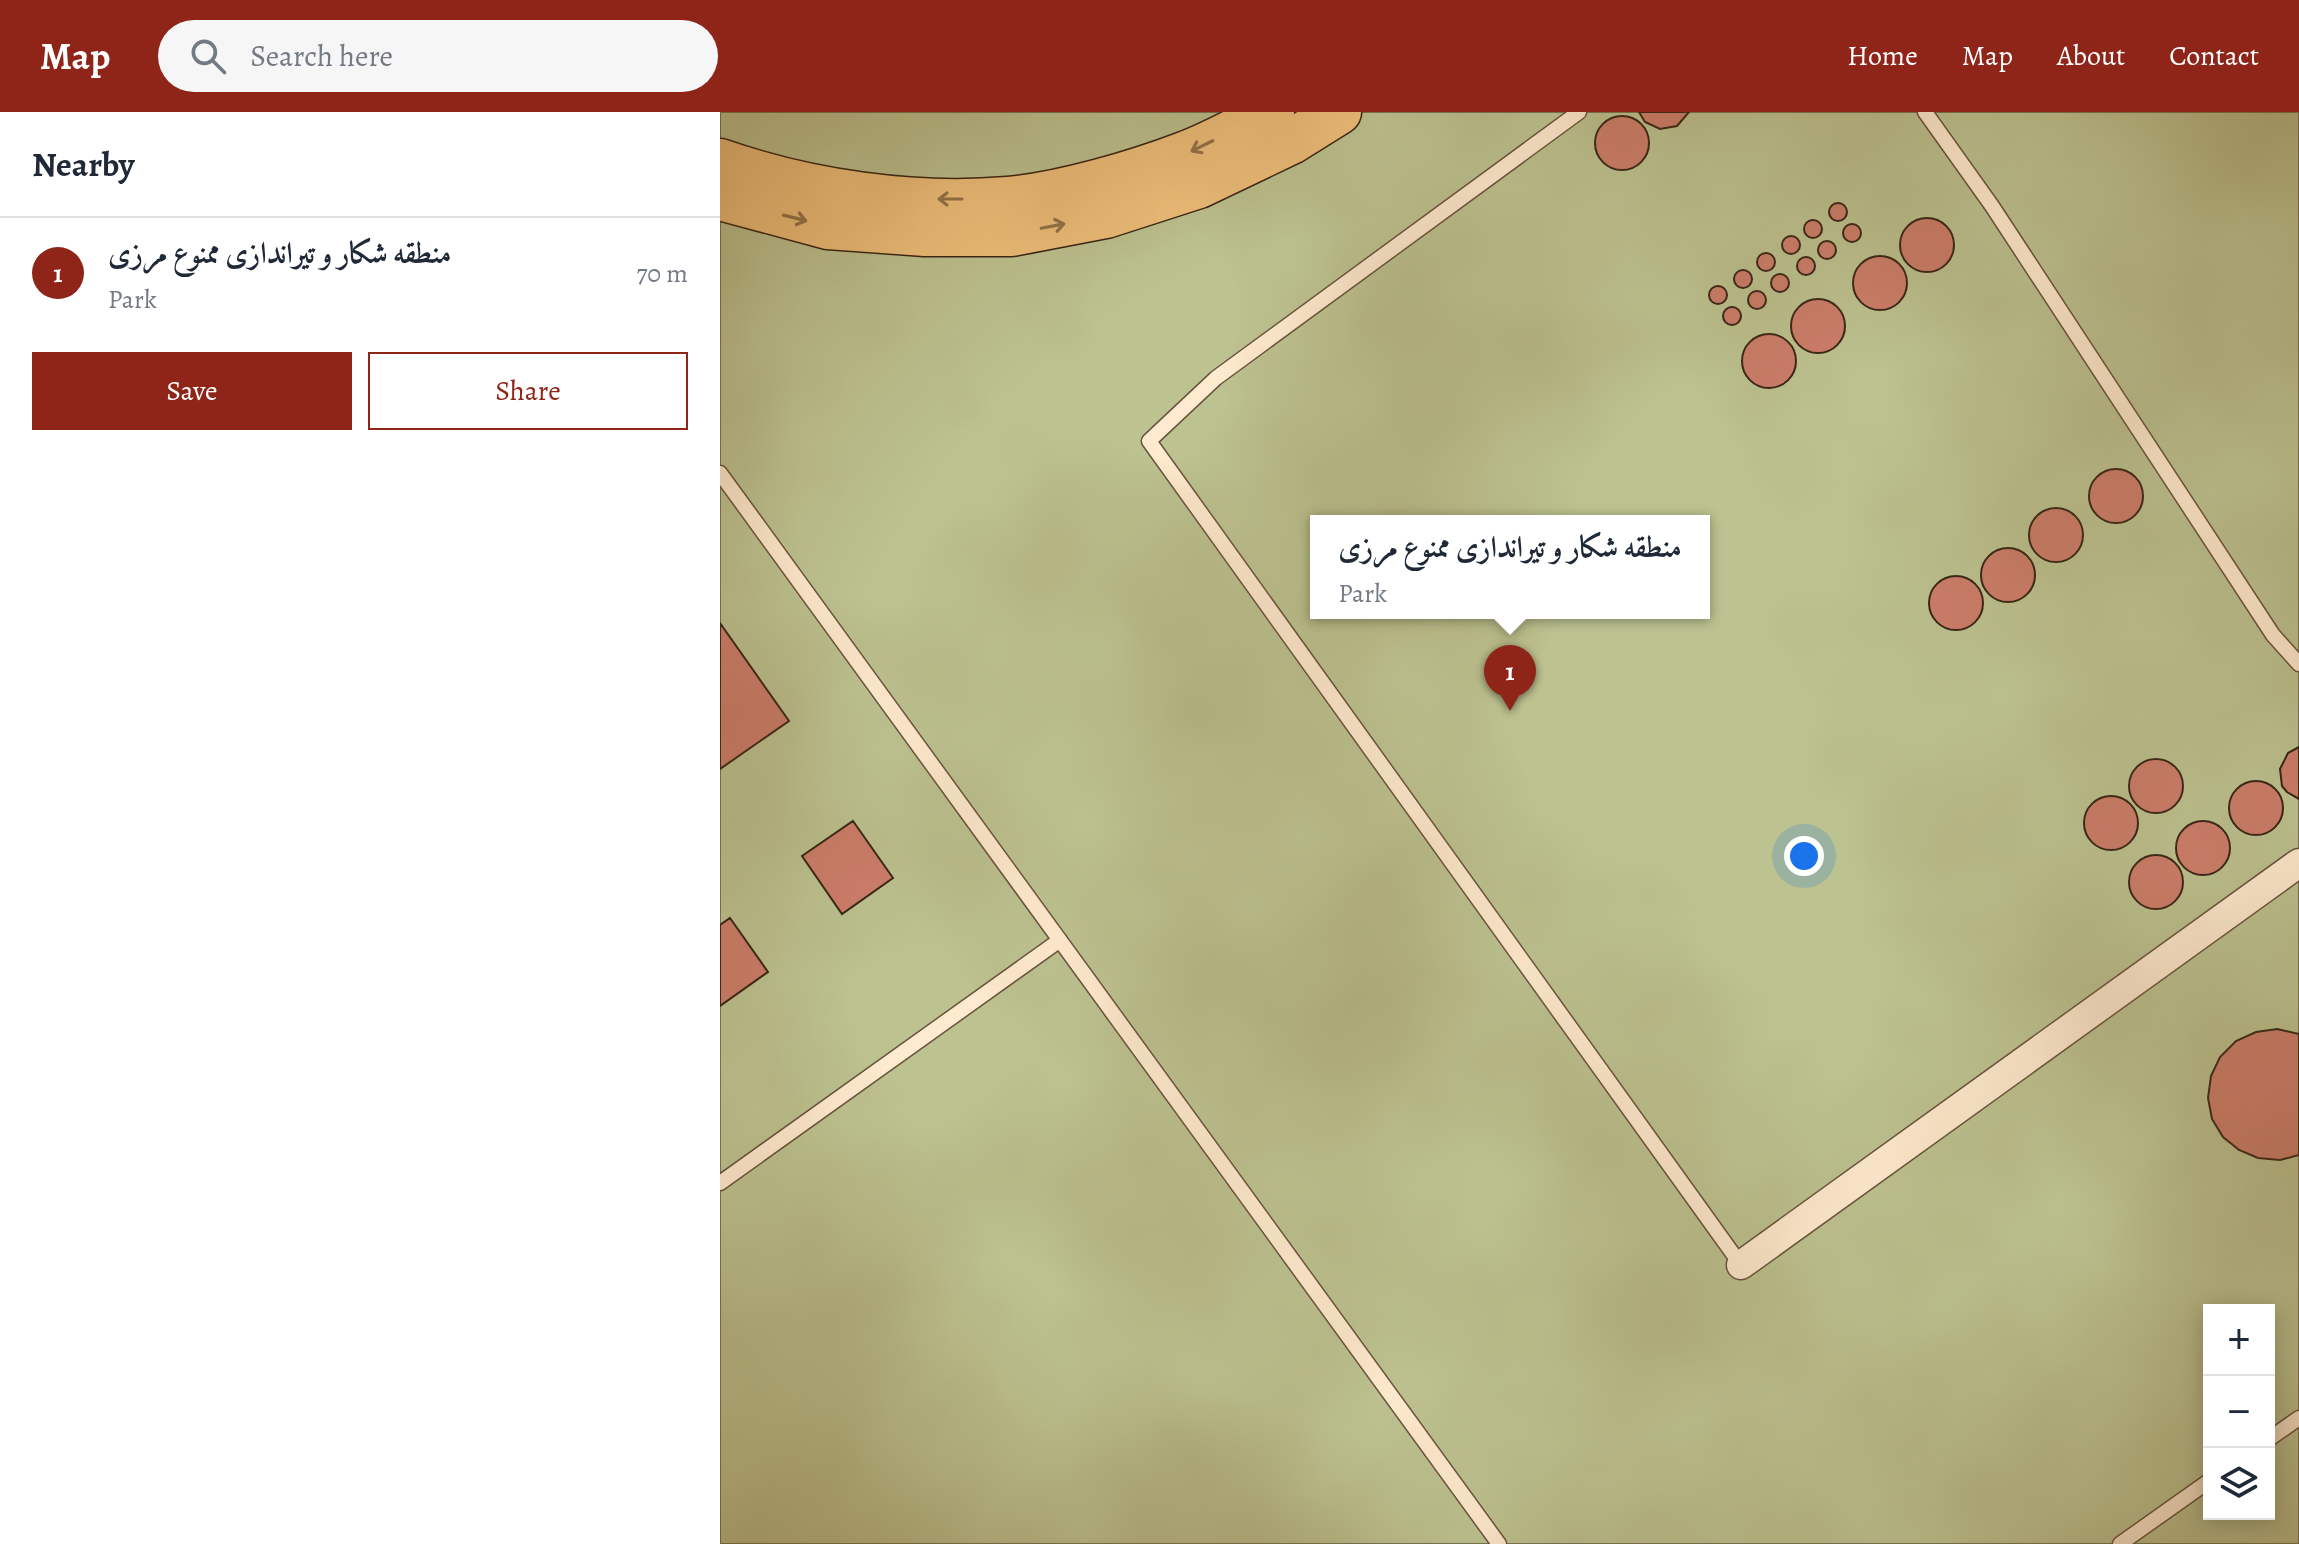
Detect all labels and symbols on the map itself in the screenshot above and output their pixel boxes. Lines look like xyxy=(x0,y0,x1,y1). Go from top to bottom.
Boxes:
one-way arrow xyxy=(1190,139,1214,154)
one-way arrow xyxy=(937,191,964,207)
one-way arrow xyxy=(782,212,808,227)
one-way arrow xyxy=(1040,217,1065,232)
pin: 1 xyxy=(1484,645,1536,711)
your location xyxy=(1784,836,1824,876)

